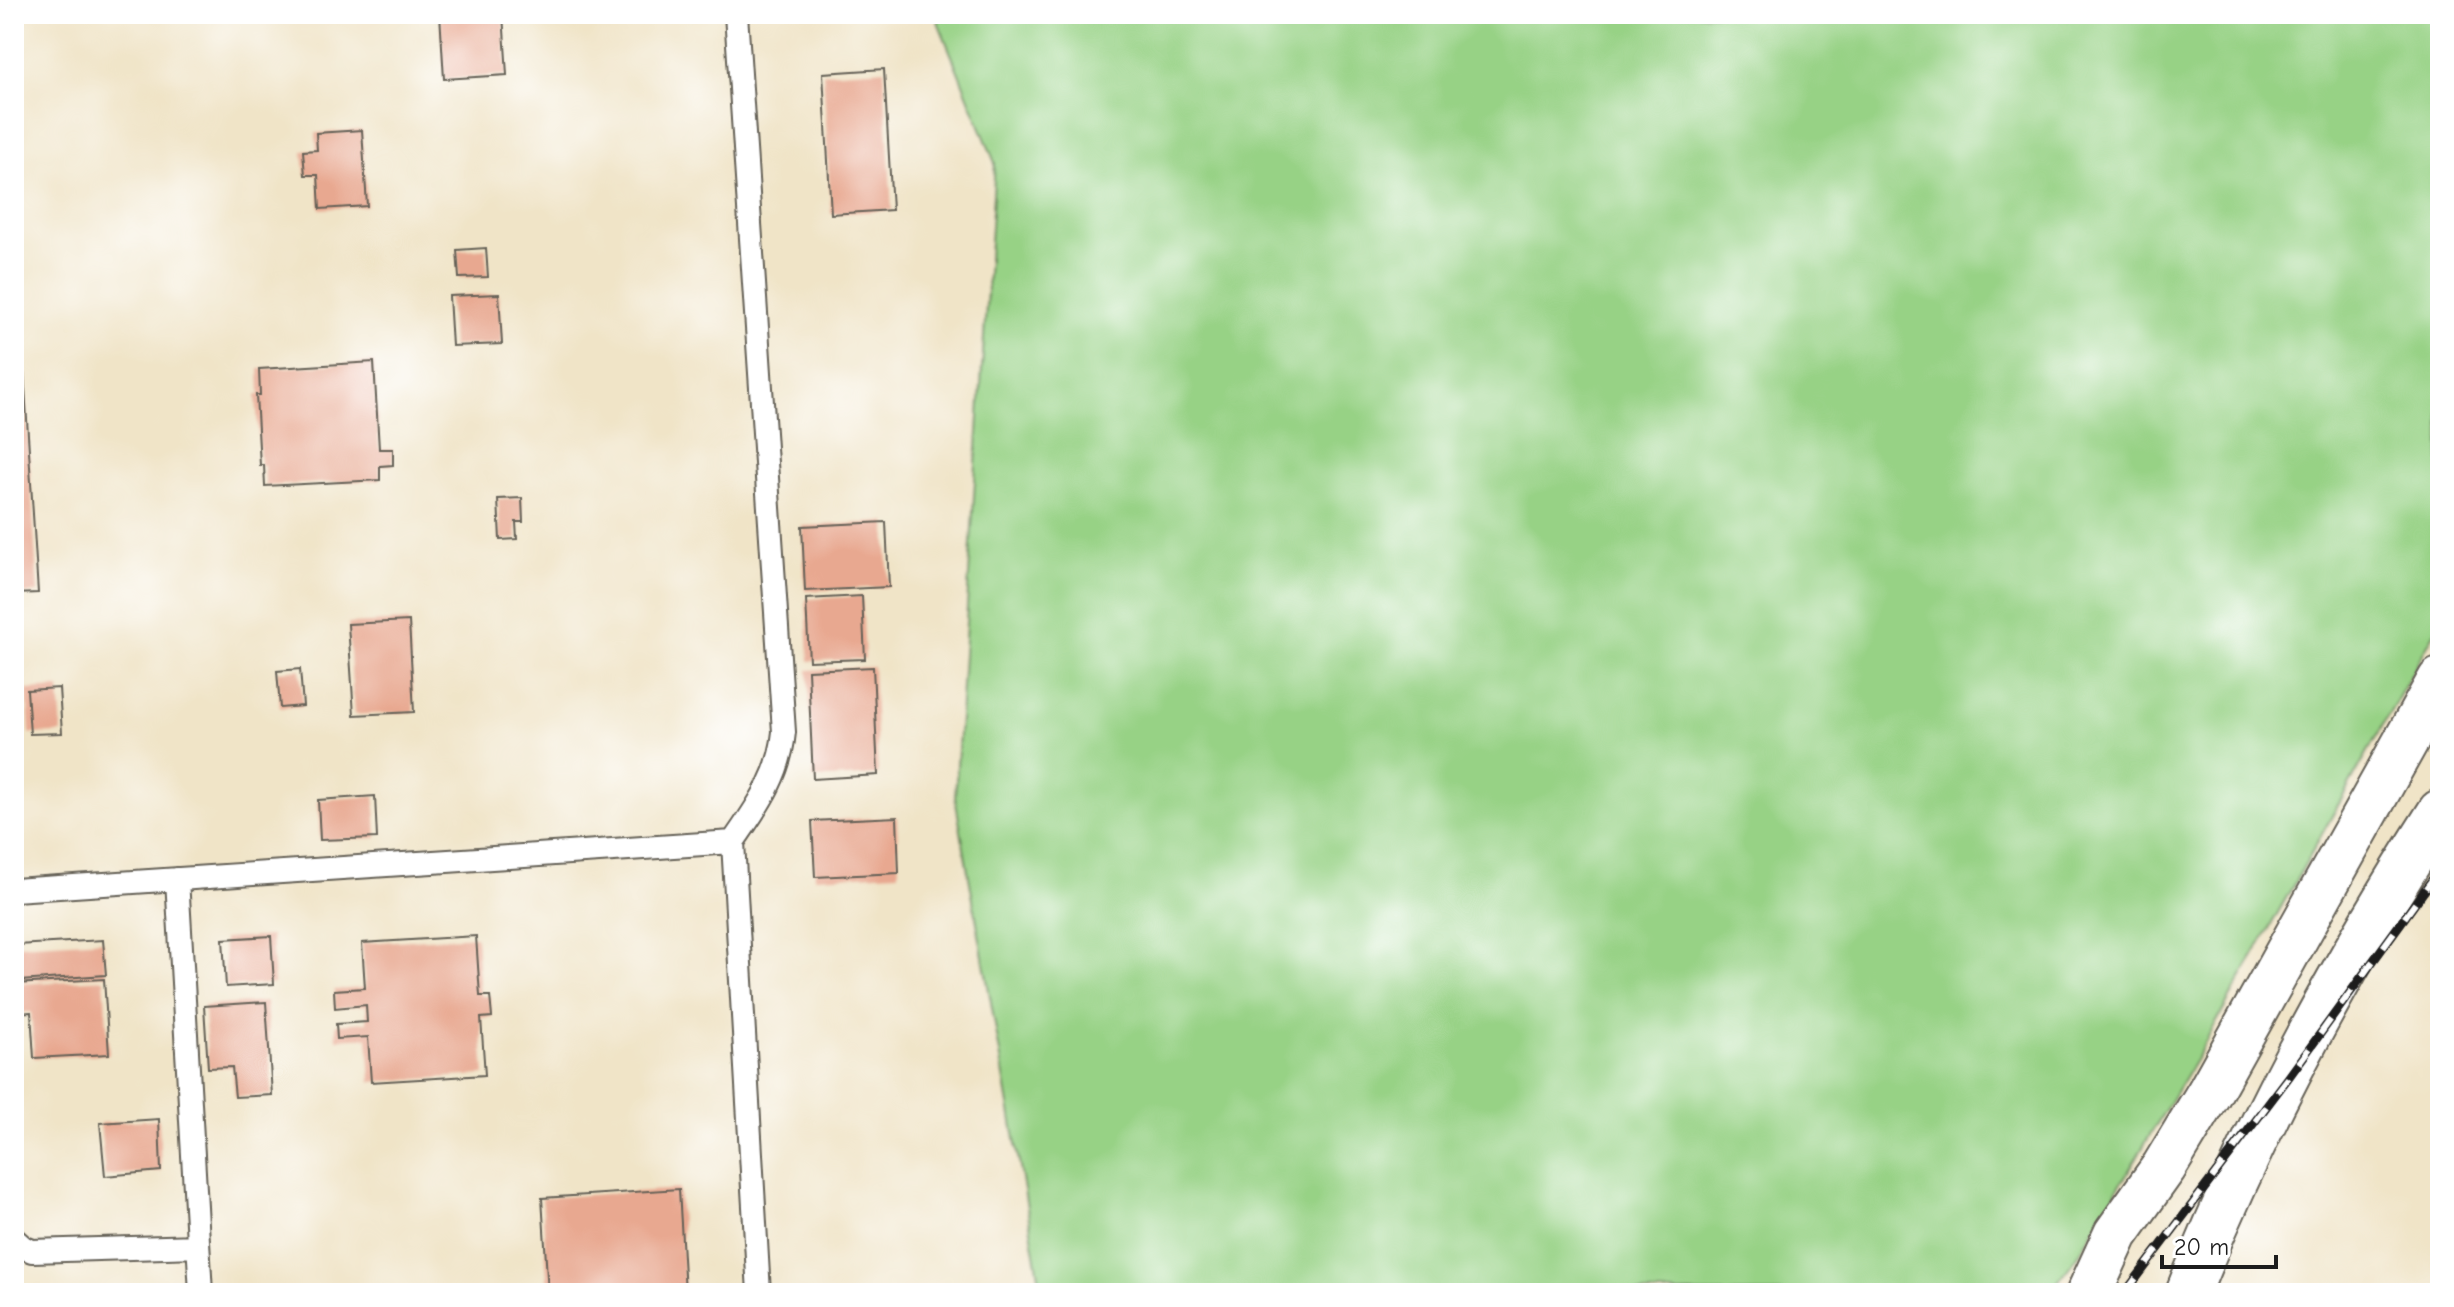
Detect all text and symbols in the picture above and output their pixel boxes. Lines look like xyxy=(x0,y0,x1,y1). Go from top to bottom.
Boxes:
scale bar xyxy=(2162,1219,2276,1269)
text: 20 m xyxy=(2174,1233,2229,1261)

